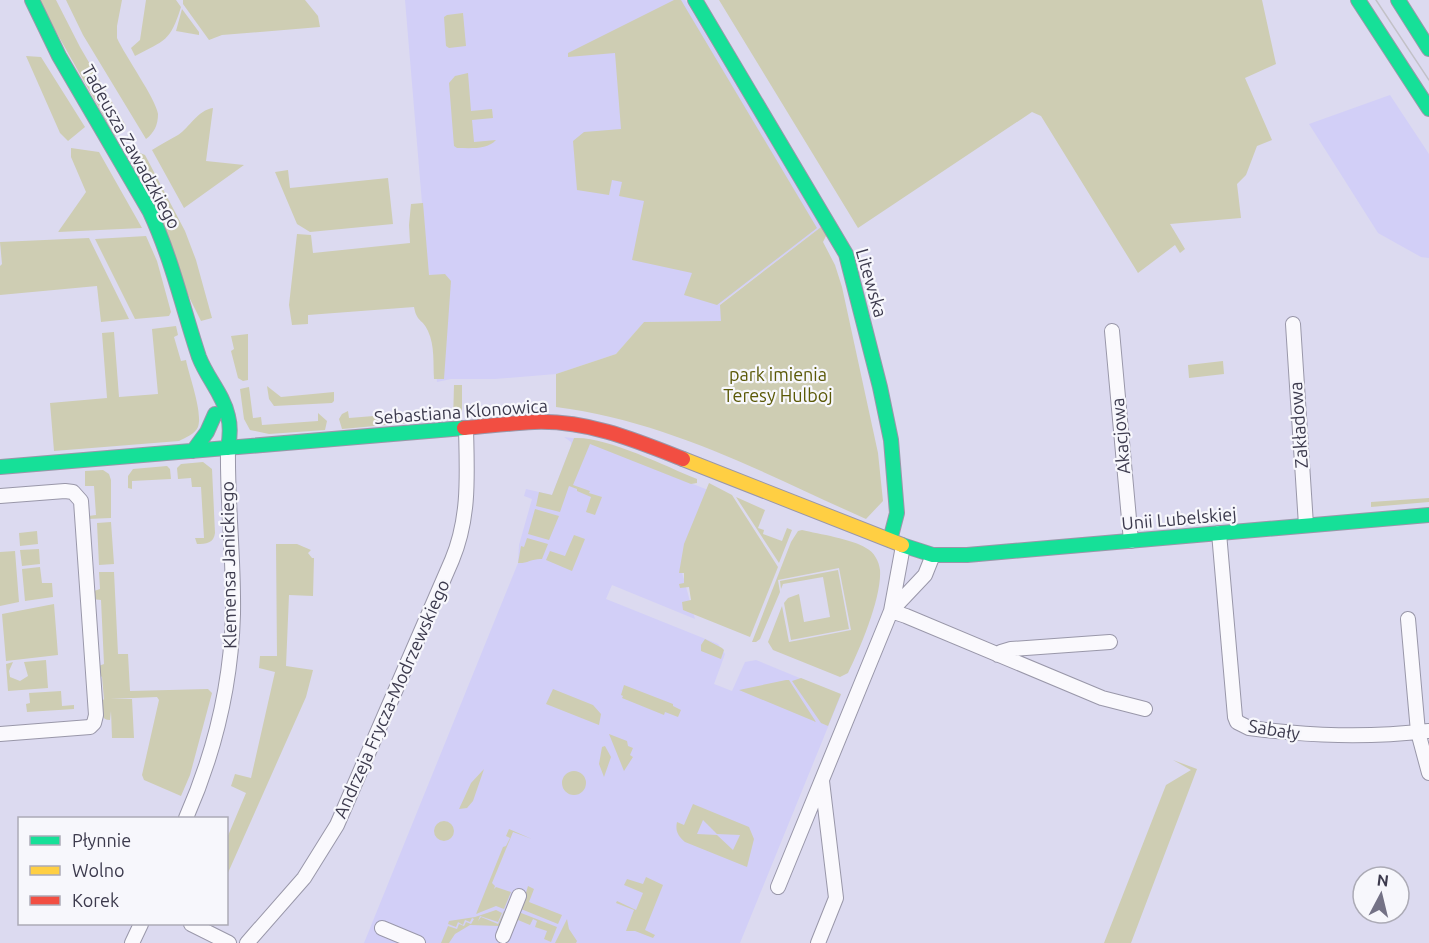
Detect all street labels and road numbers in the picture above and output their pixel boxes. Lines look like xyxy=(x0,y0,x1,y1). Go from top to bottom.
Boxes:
street label: Tadeusza Zawadzkiego xyxy=(78,61,185,232)
street label: Litewska xyxy=(853,246,891,319)
street label: Zakładowa xyxy=(1285,381,1311,469)
street label: Sebastiana Klonowica xyxy=(373,395,549,427)
street label: Akacjowa xyxy=(1107,397,1133,475)
street label: Klemensa Janickiego xyxy=(217,481,239,649)
street label: Unii Lubelskiej xyxy=(1120,503,1237,533)
street label: Andrzeja Frycza-Modrzewskiego xyxy=(329,576,453,821)
street label: Sabały xyxy=(1247,715,1302,743)

